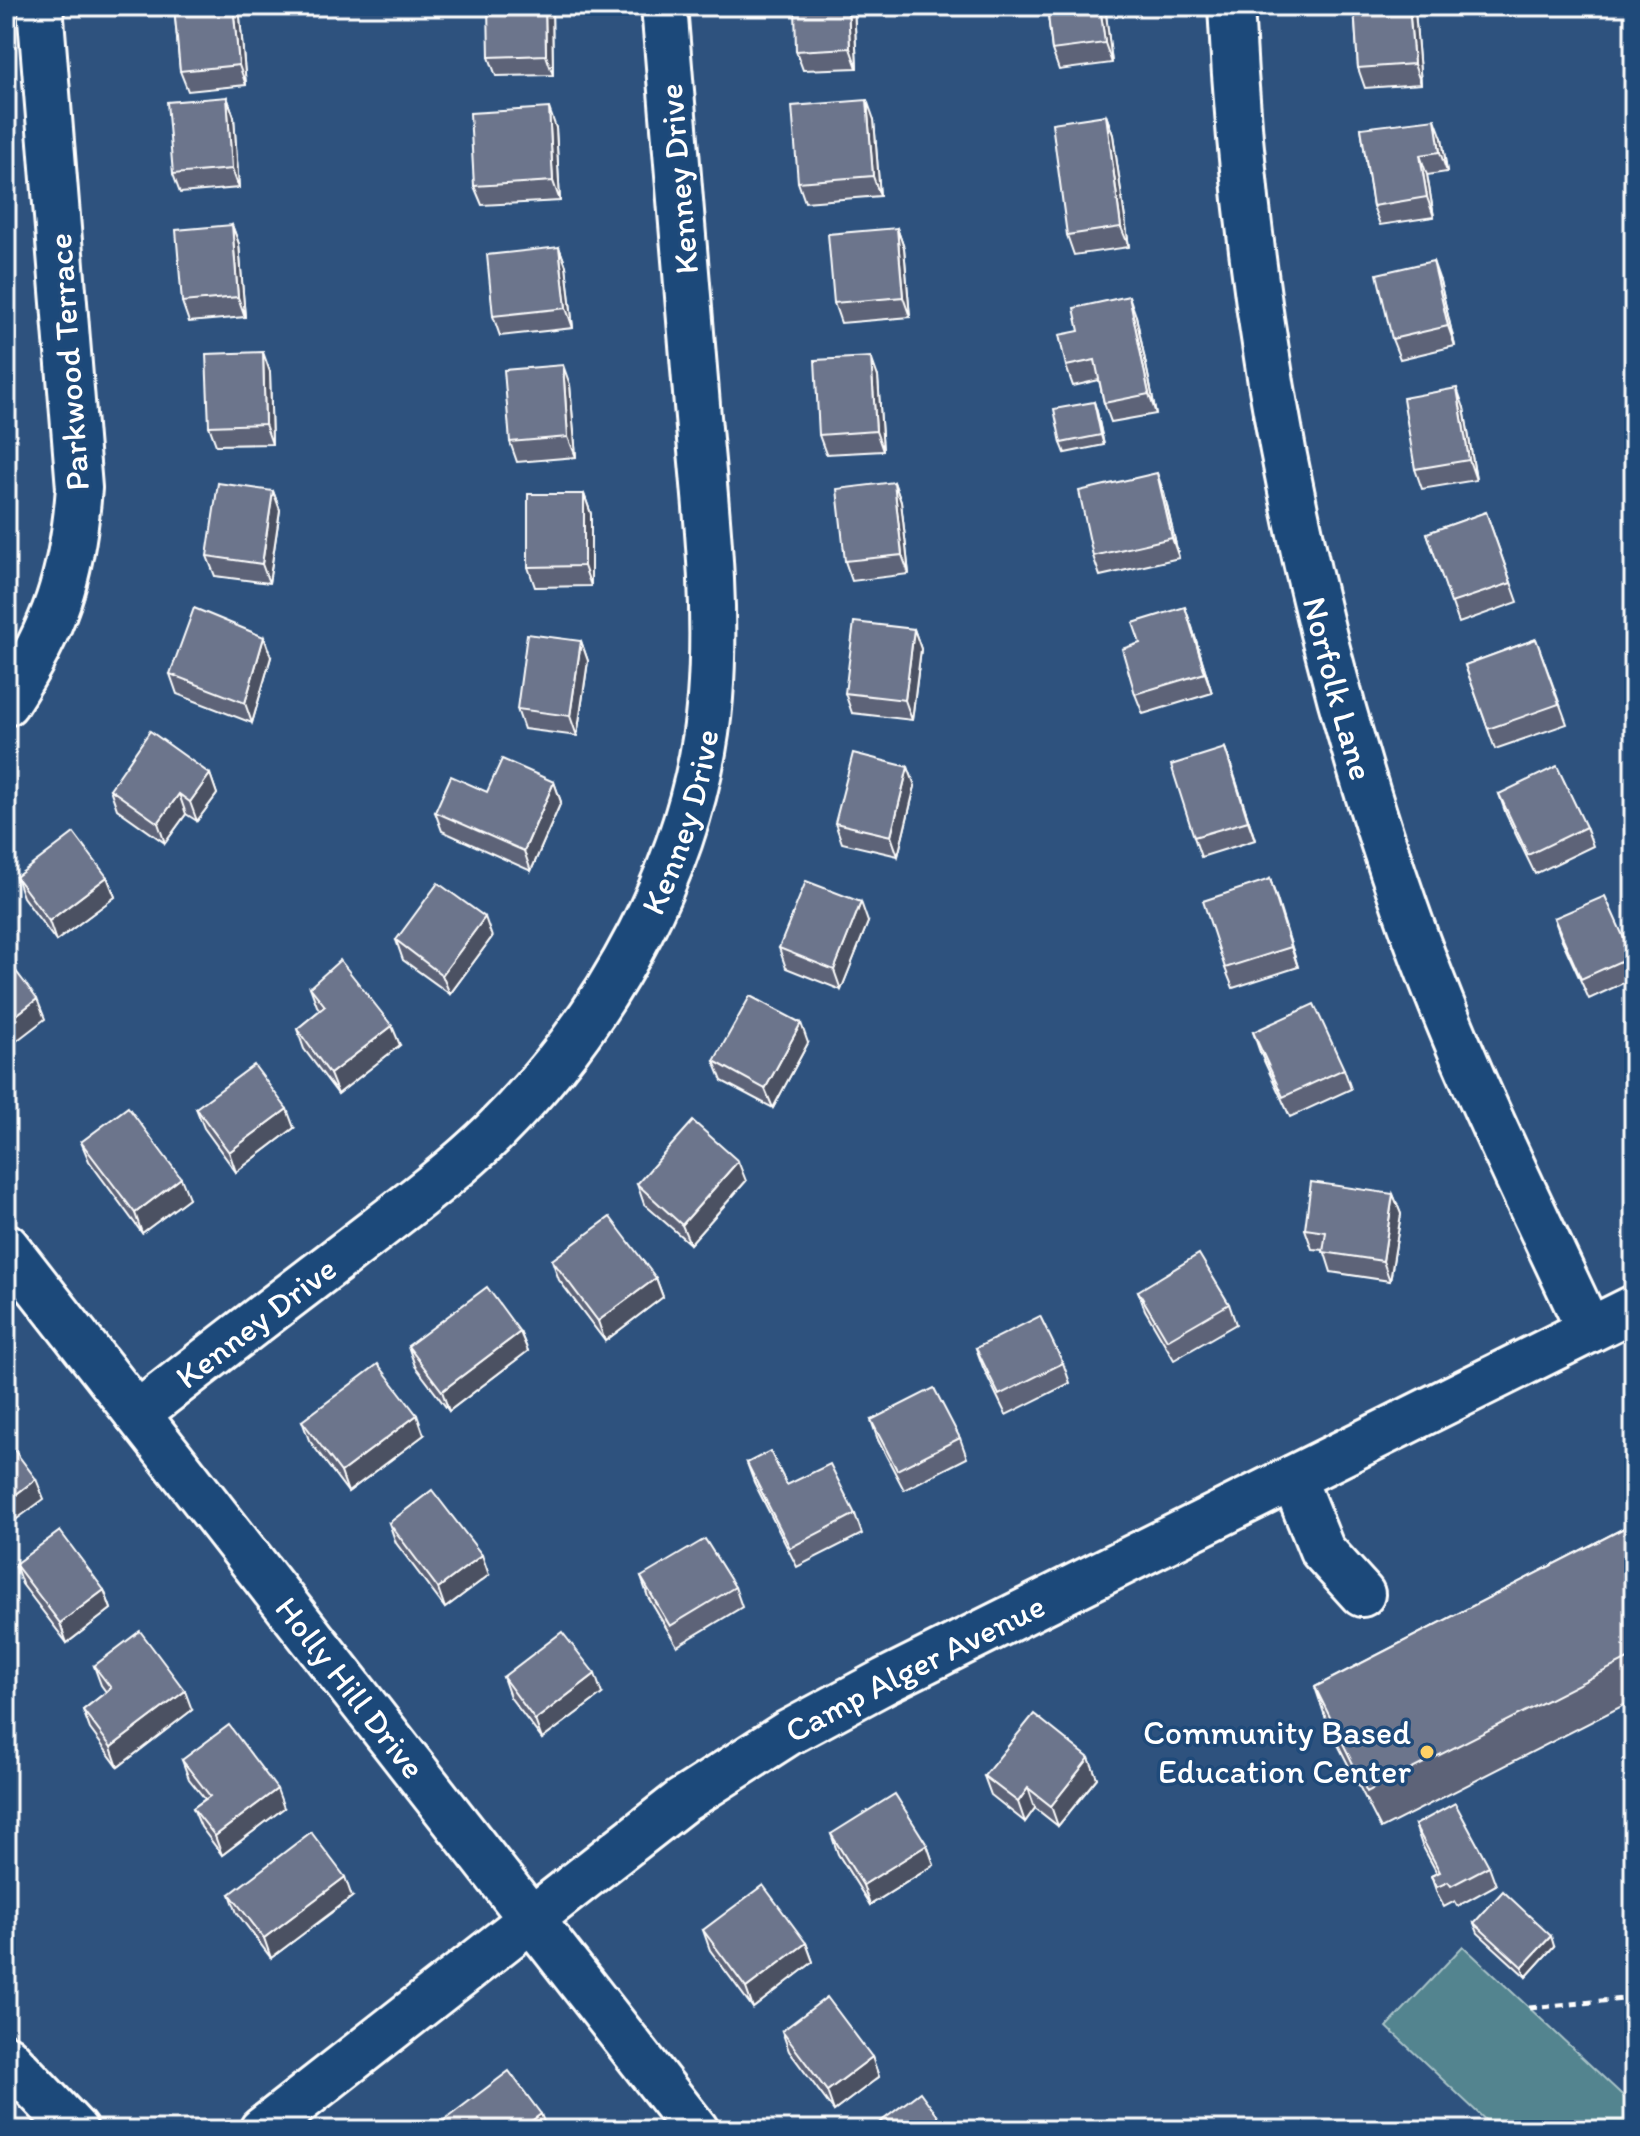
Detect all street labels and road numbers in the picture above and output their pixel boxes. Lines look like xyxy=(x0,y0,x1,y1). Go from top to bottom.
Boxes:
street label: Kenney Drive xyxy=(650,82,707,276)
street label: Parkwood Terrace xyxy=(39,232,98,492)
street label: Norfolk Lane xyxy=(1294,593,1382,785)
street label: Kenney Drive xyxy=(632,727,727,921)
street label: Kenney Drive xyxy=(167,1248,344,1397)
street label: Camp Alger Avenue xyxy=(778,1585,1052,1752)
street label: Holly Hill Drive xyxy=(266,1589,434,1787)

